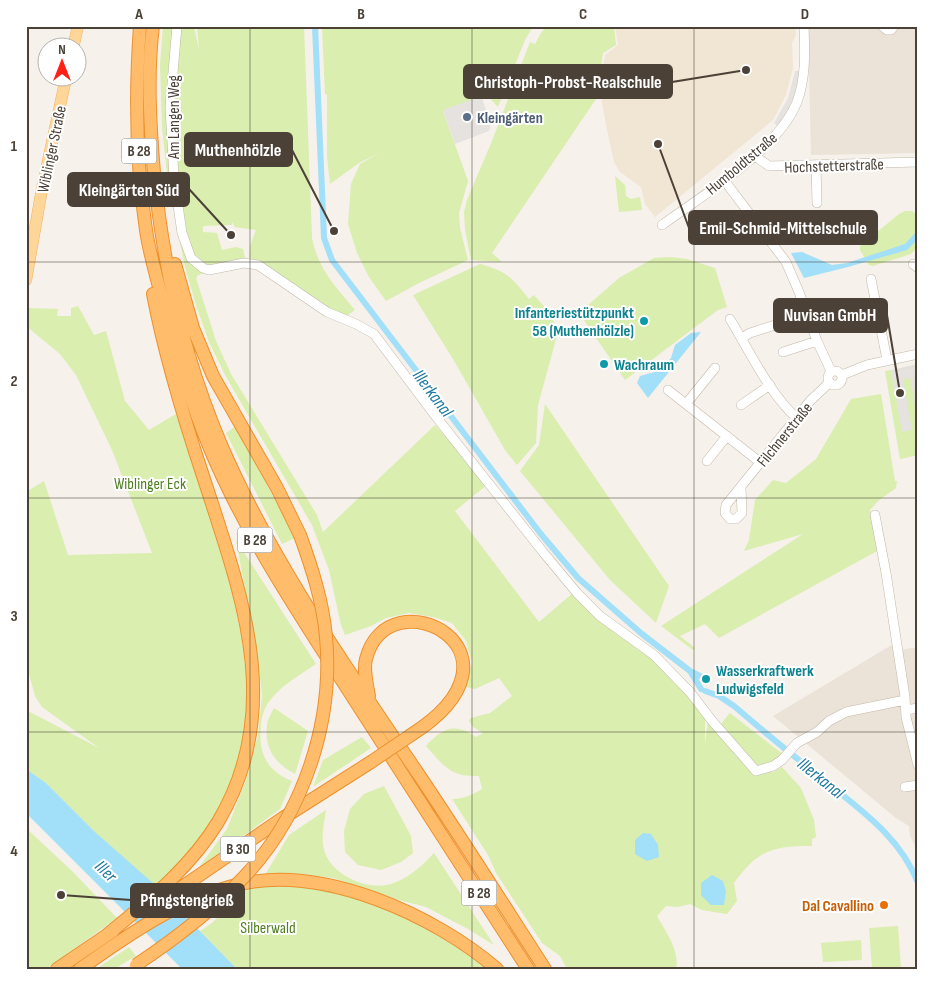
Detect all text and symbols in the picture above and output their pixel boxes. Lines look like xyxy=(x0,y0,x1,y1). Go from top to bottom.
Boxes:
text: A xyxy=(134,5,143,24)
text: B xyxy=(357,5,365,24)
text: C xyxy=(579,5,587,24)
text: D xyxy=(801,5,809,24)
north arrow xyxy=(38,38,88,88)
text: N xyxy=(58,41,66,58)
callout: Christoph-Probst-Realschule xyxy=(464,65,672,98)
text: Christoph-Probst-Realschule xyxy=(474,72,662,93)
street label: Am Langen Weg xyxy=(165,75,184,160)
street label: Wiblinger Straße xyxy=(34,104,71,195)
place label: Kleingärten xyxy=(477,109,543,128)
marker: Kleingärten xyxy=(461,111,473,123)
street label: Humboldtstraße xyxy=(703,129,781,199)
callout: Muthenhölzle xyxy=(185,133,292,166)
text: 1 xyxy=(11,137,18,156)
road number: B 28 xyxy=(122,138,156,164)
text: Muthenhölzle xyxy=(195,140,281,161)
street label: Hochstetterstraße xyxy=(784,155,884,178)
callout: Kleingärten Süd xyxy=(68,173,189,206)
text: Kleingärten Süd xyxy=(79,180,179,201)
callout: Emil-Schmid-Mittelschule xyxy=(689,211,877,244)
text: Emil-Schmid-Mittelschule xyxy=(699,218,867,239)
callout: Nuvisan GmbH xyxy=(774,299,887,332)
place label: Infanteriestützpunkt 58 (Muthenhölzle) xyxy=(515,304,634,341)
text: Nuvisan GmbH xyxy=(784,305,876,326)
marker: Infanteriestützpunkt 58 (Muthenhölzle) xyxy=(638,315,650,327)
place label: Wachraum xyxy=(614,356,674,375)
marker: Wachraum xyxy=(598,358,610,370)
water label: Illerkanal xyxy=(408,365,458,422)
text: 2 xyxy=(10,372,18,391)
street label: Filchnerstraße xyxy=(753,399,817,471)
park label: Wiblinger Eck xyxy=(114,475,186,494)
road number: B 28 xyxy=(238,528,272,552)
text: 3 xyxy=(10,607,18,626)
place label: Wasserkraftwerk Ludwigsfeld xyxy=(716,662,814,699)
marker: Wasserkraftwerk Ludwigsfeld xyxy=(700,673,712,685)
water label: Illerkanal xyxy=(793,753,849,804)
road number: B 30 xyxy=(220,836,256,862)
text: 4 xyxy=(10,842,18,861)
water label: Iller xyxy=(90,856,122,887)
road number: B 28 xyxy=(462,880,496,906)
callout: Pfingstengrieß xyxy=(131,884,244,917)
text: Pfingstengrieß xyxy=(140,890,234,911)
place label: Dal Cavallino xyxy=(802,897,874,916)
marker: Dal Cavallino xyxy=(878,899,890,911)
park label: Silberwald xyxy=(240,919,296,938)

